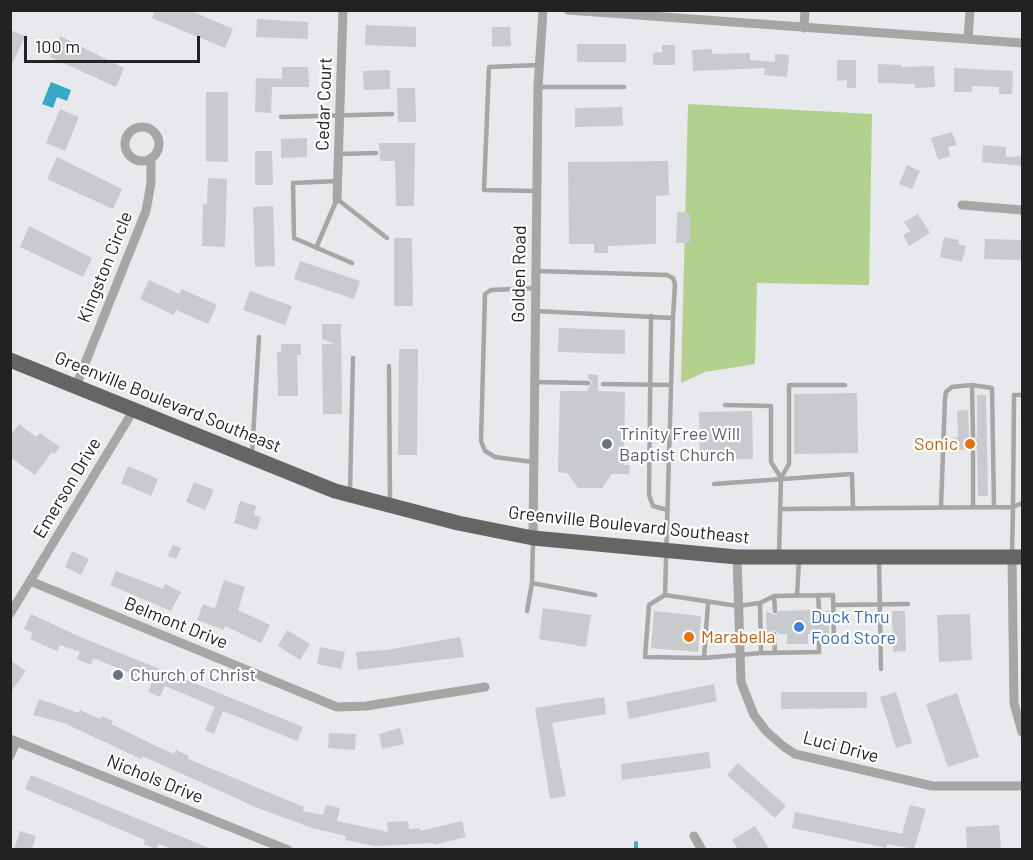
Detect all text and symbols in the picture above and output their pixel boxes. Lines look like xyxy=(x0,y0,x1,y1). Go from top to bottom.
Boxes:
scale bar xyxy=(27,24,202,62)
text: 100 m xyxy=(35,35,80,57)
street label: Cedar Court xyxy=(312,57,336,151)
street label: Kingston Circle xyxy=(73,208,137,326)
street label: Golden Road xyxy=(507,225,531,323)
street label: Greenville Boulevard Southeast xyxy=(52,347,284,457)
place label: Trinity Free Will Baptist Church xyxy=(619,423,740,466)
place label: Sonic xyxy=(914,433,958,455)
street label: Emerson Drive xyxy=(28,434,106,542)
marker: Trinity Free Will Baptist Church xyxy=(600,437,614,451)
marker: Sonic xyxy=(963,437,977,451)
street label: Greenville Boulevard Southeast xyxy=(507,502,751,548)
street label: Belmont Drive xyxy=(121,592,231,654)
place label: Duck Thru Food Store xyxy=(811,606,896,648)
marker: Duck Thru Food Store xyxy=(792,620,806,634)
place label: Marabella xyxy=(701,626,776,648)
marker: Marabella xyxy=(682,630,696,644)
place label: Church of Christ xyxy=(130,664,256,686)
marker: Church of Christ xyxy=(111,668,125,682)
street label: Luci Drive xyxy=(801,727,881,767)
street label: Nichols Drive xyxy=(104,750,206,808)

